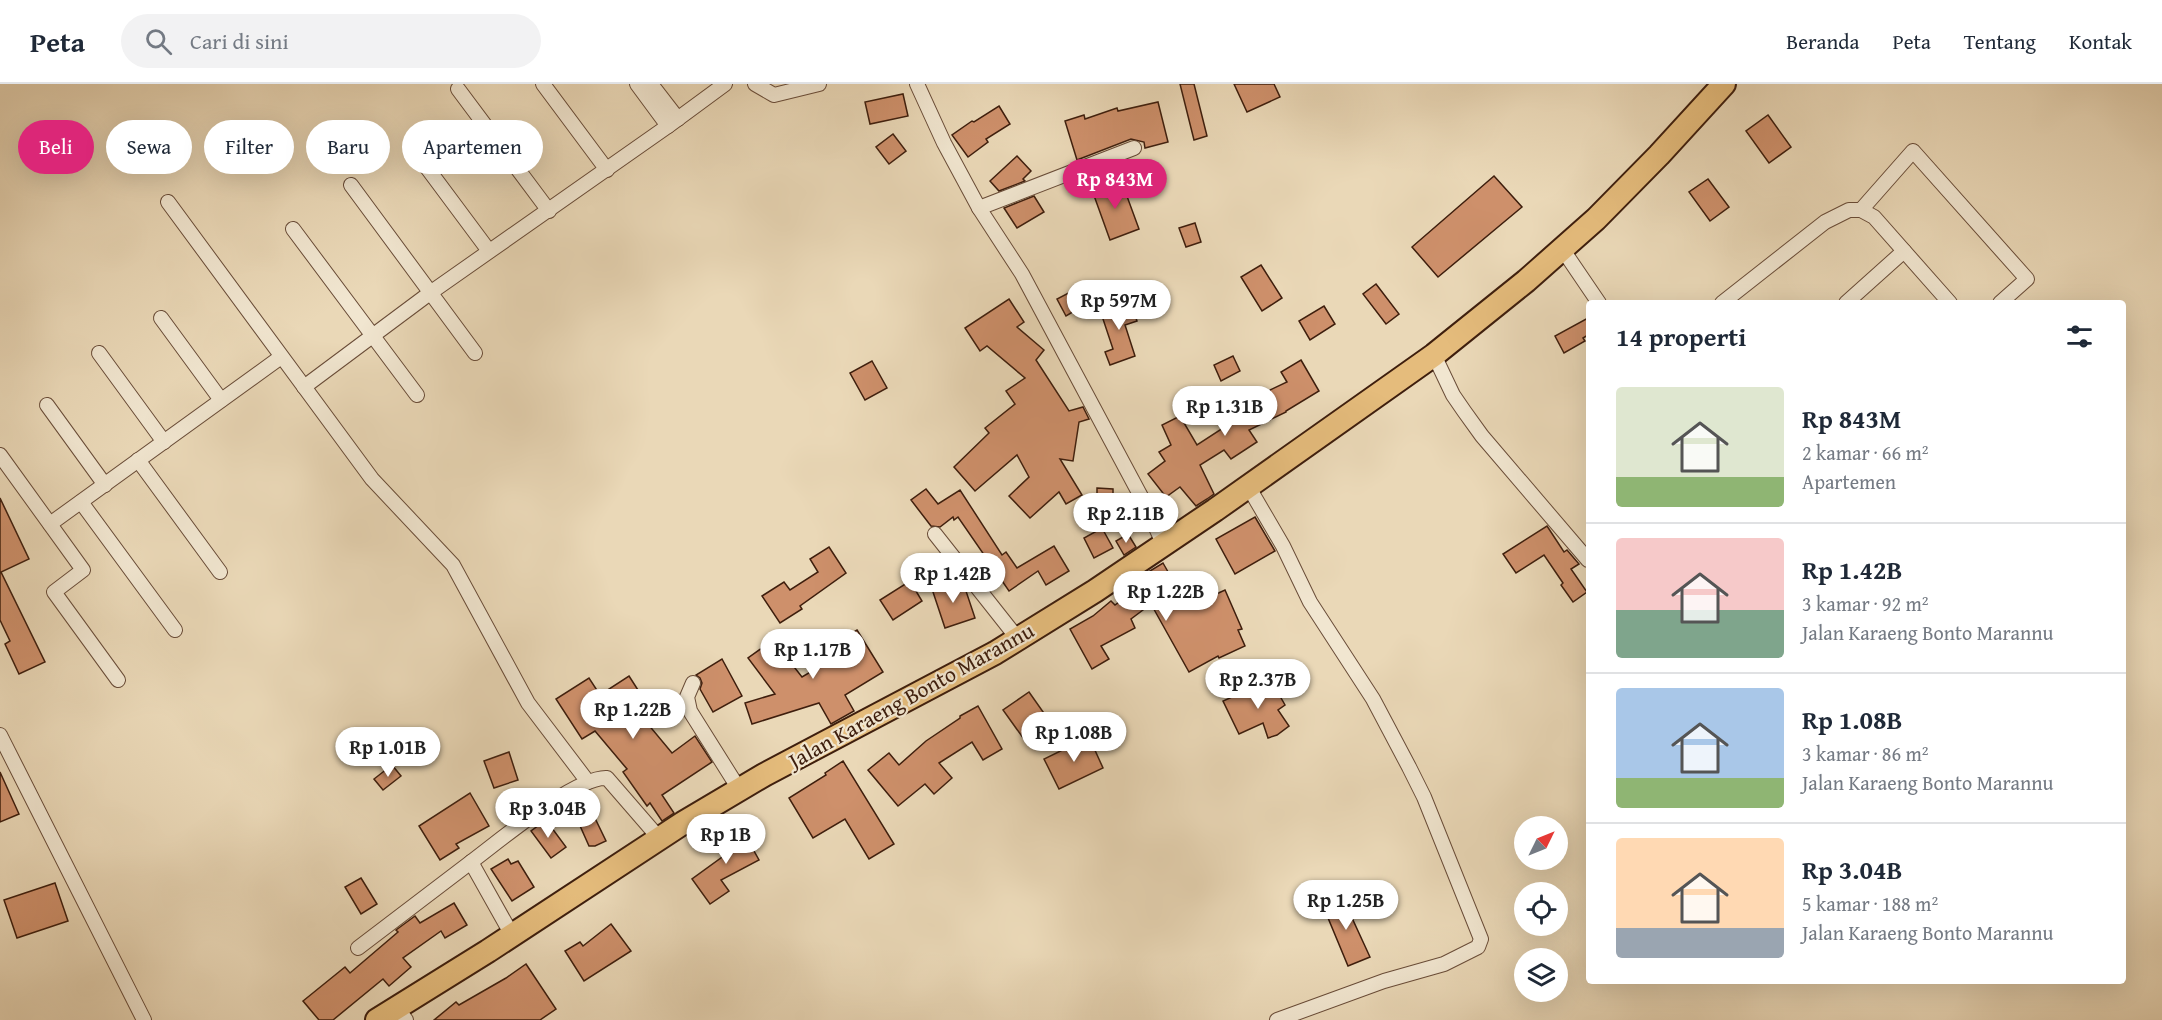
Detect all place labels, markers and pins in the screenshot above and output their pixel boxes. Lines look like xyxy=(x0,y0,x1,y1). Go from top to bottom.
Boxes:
pin: Rp 843M xyxy=(1060,159,1170,210)
pin: Rp 597M xyxy=(1064,280,1174,331)
pin: Rp 1.31B xyxy=(1163,386,1287,437)
pin: Rp 2.11B xyxy=(1064,493,1188,544)
pin: Rp 1.42B xyxy=(891,553,1015,604)
pin: Rp 1.22B xyxy=(1104,571,1228,622)
pin: Rp 1.17B xyxy=(751,629,875,680)
pin: Rp 2.37B xyxy=(1196,659,1320,710)
pin: Rp 1.22B xyxy=(571,689,695,740)
pin: Rp 1.08B xyxy=(1012,712,1136,763)
pin: Rp 1.01B xyxy=(326,727,450,778)
pin: Rp 3.04B xyxy=(486,788,610,839)
pin: Rp 1B xyxy=(684,814,768,865)
pin: Rp 1.25B xyxy=(1284,880,1408,931)

